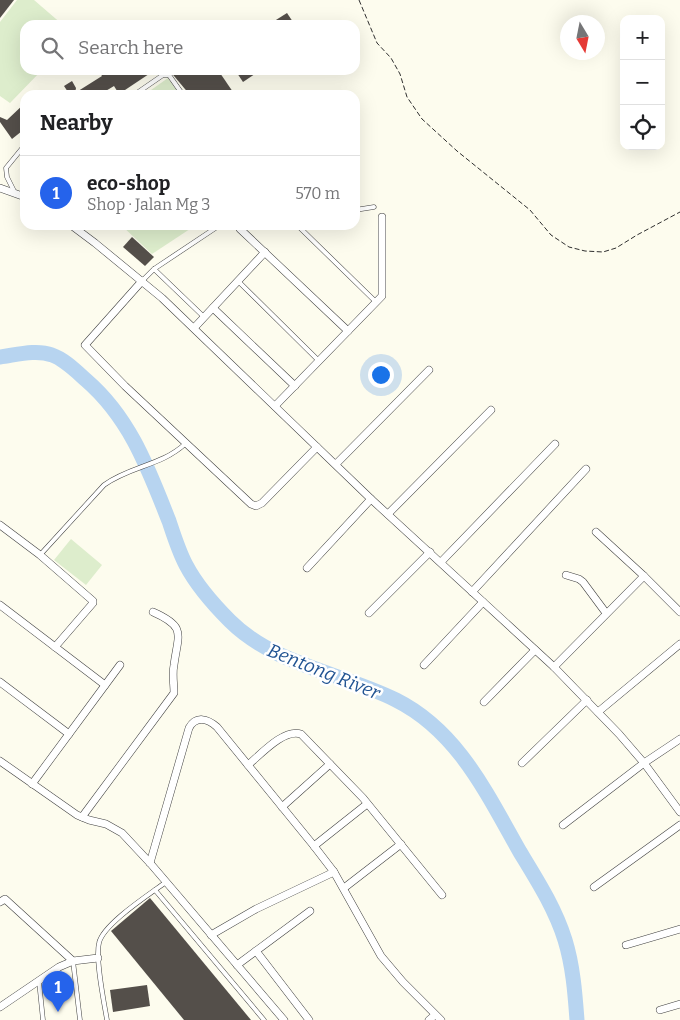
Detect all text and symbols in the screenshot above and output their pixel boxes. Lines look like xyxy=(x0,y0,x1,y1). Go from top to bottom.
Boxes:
north arrow xyxy=(560,15,605,60)
map controls xyxy=(620,15,665,150)
button: + xyxy=(620,15,665,60)
search box xyxy=(20,20,360,75)
icon: search xyxy=(38,34,66,62)
text: Search here xyxy=(78,36,183,59)
button: − xyxy=(620,60,665,105)
button: locate xyxy=(620,105,665,150)
text: Nearby xyxy=(40,110,113,136)
text: eco-shop xyxy=(87,172,170,195)
text: 1 xyxy=(53,184,59,203)
text: 570 m xyxy=(295,184,340,203)
text: Shop · Jalan Mg 3 xyxy=(87,195,211,214)
your location xyxy=(368,362,394,388)
water label: Bentong River xyxy=(264,638,385,705)
pin: 1 xyxy=(42,971,74,1012)

